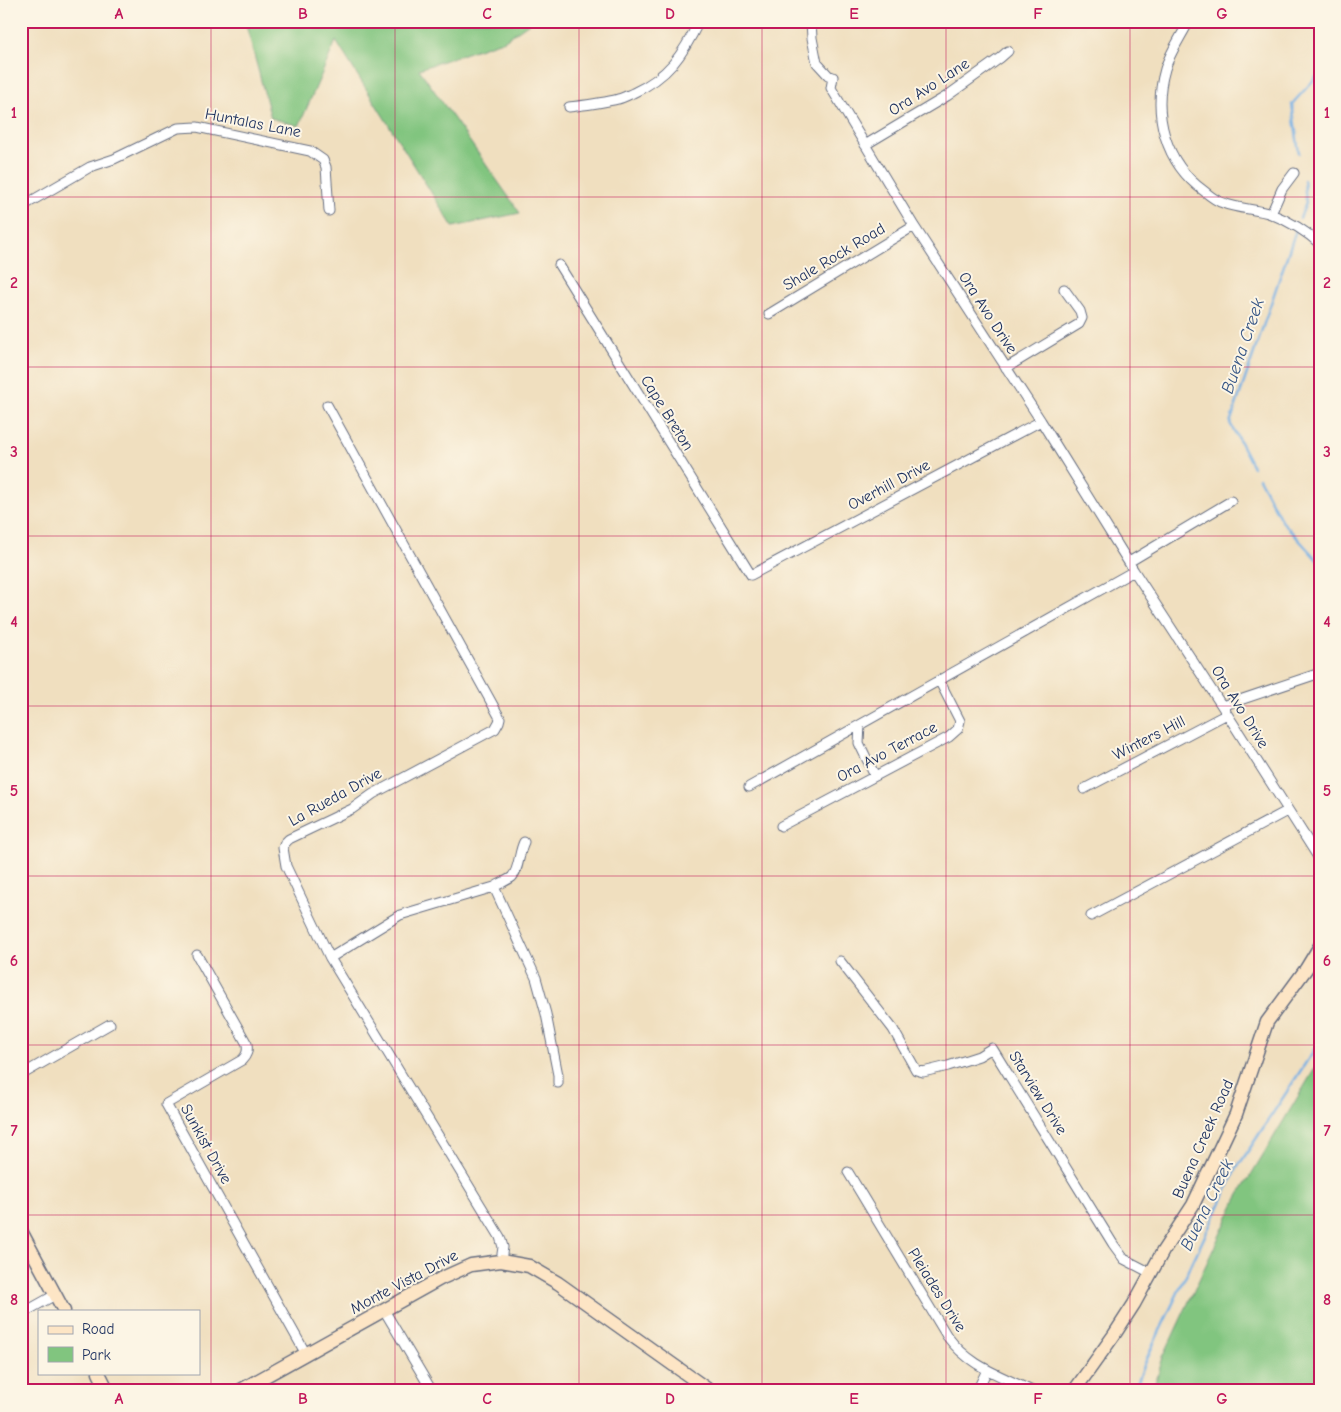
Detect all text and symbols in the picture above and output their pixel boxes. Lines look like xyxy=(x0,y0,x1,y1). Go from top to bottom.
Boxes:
text: A xyxy=(115,5,124,23)
text: B xyxy=(298,5,308,23)
text: C xyxy=(482,5,492,23)
text: D xyxy=(665,5,675,23)
text: E xyxy=(849,5,859,23)
text: F xyxy=(1033,5,1043,23)
text: G xyxy=(1216,5,1228,23)
street label: Ora Avo Lane xyxy=(885,54,973,120)
text: 1 xyxy=(11,104,17,122)
text: 1 xyxy=(1324,104,1330,122)
street label: Huntalas Lane xyxy=(203,105,303,141)
street label: Shale Rock Road xyxy=(780,219,888,295)
street label: Ora Avo Drive xyxy=(955,269,1021,357)
text: 2 xyxy=(10,274,18,292)
text: 2 xyxy=(1323,274,1331,292)
water label: Buena Creek xyxy=(1217,295,1269,396)
street label: Cape Breton xyxy=(637,372,697,454)
text: 3 xyxy=(10,443,18,461)
text: 3 xyxy=(1323,443,1331,461)
street label: Overhill Drive xyxy=(845,456,933,514)
text: 4 xyxy=(10,613,18,631)
text: 4 xyxy=(1323,613,1331,631)
street label: Ora Avo Drive xyxy=(1208,662,1272,752)
street label: Winters Hill xyxy=(1110,712,1188,764)
street label: Ora Avo Terrace xyxy=(834,718,940,786)
street label: La Rueda Drive xyxy=(285,764,385,830)
text: 5 xyxy=(10,782,18,800)
text: 5 xyxy=(1323,782,1331,800)
text: 6 xyxy=(10,952,18,970)
text: 6 xyxy=(1323,952,1331,970)
street label: Starview Drive xyxy=(1005,1048,1071,1138)
street label: Buena Creek Road xyxy=(1169,1077,1237,1201)
street label: Sunkist Drive xyxy=(177,1101,235,1187)
text: 7 xyxy=(10,1122,18,1140)
text: 7 xyxy=(1323,1122,1331,1140)
water label: Buena Creek xyxy=(1176,1155,1238,1254)
street label: Pleiades Drive xyxy=(904,1245,970,1335)
street label: Monte Vista Drive xyxy=(347,1246,461,1318)
text: 8 xyxy=(10,1291,18,1309)
text: 8 xyxy=(1323,1291,1331,1309)
legend xyxy=(38,1310,200,1374)
text: Road xyxy=(82,1320,114,1338)
text: Park xyxy=(82,1346,111,1364)
text: A xyxy=(115,1390,124,1408)
text: B xyxy=(298,1390,308,1408)
text: C xyxy=(482,1390,492,1408)
text: D xyxy=(665,1390,675,1408)
text: E xyxy=(849,1390,859,1408)
text: F xyxy=(1033,1390,1043,1408)
text: G xyxy=(1216,1390,1228,1408)

